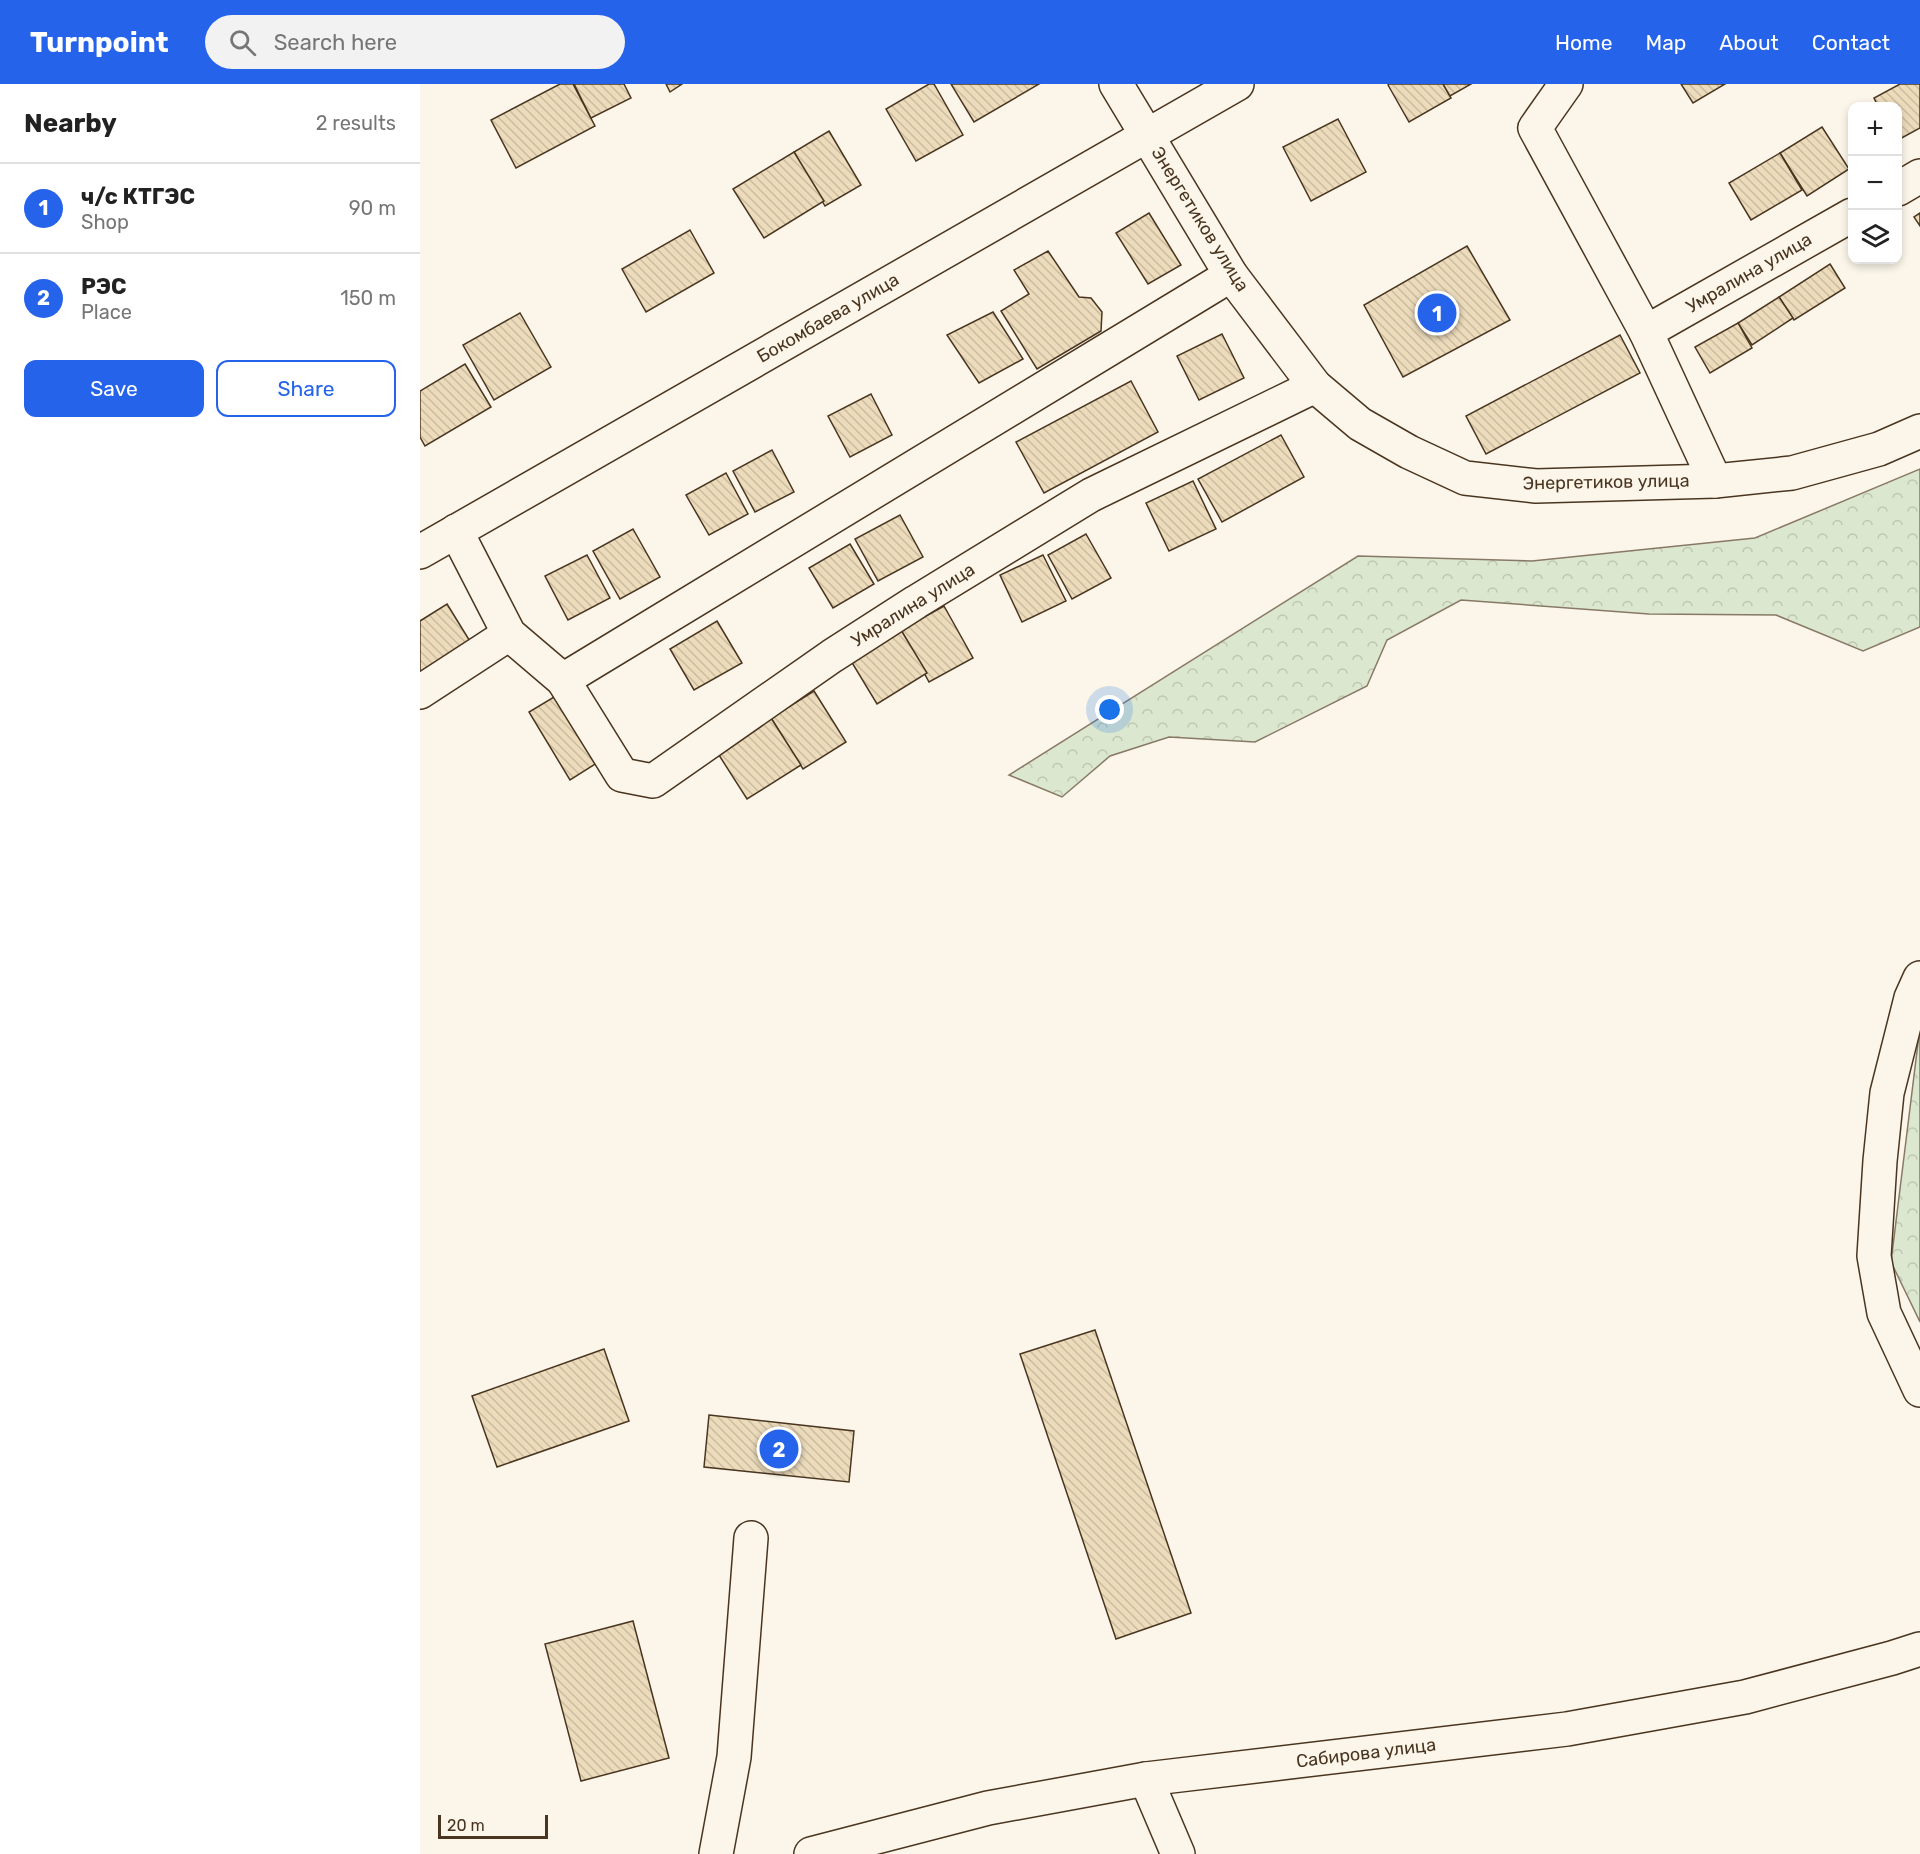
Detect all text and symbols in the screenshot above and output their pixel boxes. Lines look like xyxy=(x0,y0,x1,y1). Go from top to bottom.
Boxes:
search box xyxy=(205,15,625,69)
text: Turnpoint xyxy=(30,26,169,59)
icon: search xyxy=(226,26,259,59)
text: Search here xyxy=(274,29,397,56)
text: Home xyxy=(1555,30,1612,55)
text: Map xyxy=(1645,30,1686,55)
text: About xyxy=(1719,30,1779,55)
text: Contact xyxy=(1812,30,1890,55)
map controls xyxy=(1848,102,1902,264)
button: + xyxy=(1848,102,1902,156)
text: Nearby xyxy=(24,108,117,139)
text: 2 results xyxy=(316,111,396,135)
street label: Энергетиков улица xyxy=(1146,142,1254,296)
button: − xyxy=(1848,156,1902,210)
text: ч/с КТГЭС xyxy=(81,183,195,210)
text: 1 xyxy=(39,196,48,220)
text: 90 m xyxy=(349,196,396,220)
text: Shop xyxy=(81,210,129,234)
button: layers xyxy=(1848,210,1902,264)
street label: Умралина улица xyxy=(1682,228,1816,318)
street label: Бокомбаева улица xyxy=(753,268,903,368)
text: РЭС xyxy=(81,273,127,300)
text: 2 xyxy=(37,286,50,310)
text: 150 m xyxy=(340,286,396,310)
pin: 1 xyxy=(1418,290,1456,336)
text: Place xyxy=(81,300,132,324)
button: Save xyxy=(24,360,204,417)
button: Share xyxy=(216,360,396,417)
street label: Энергетиков улица xyxy=(1522,470,1690,494)
street label: Умралина улица xyxy=(847,558,979,652)
your location xyxy=(1095,695,1124,724)
pin: 2 xyxy=(760,1426,798,1472)
street label: Сабирова улица xyxy=(1295,1734,1437,1772)
scale bar xyxy=(438,1812,548,1840)
text: 20 m xyxy=(447,1816,485,1835)

